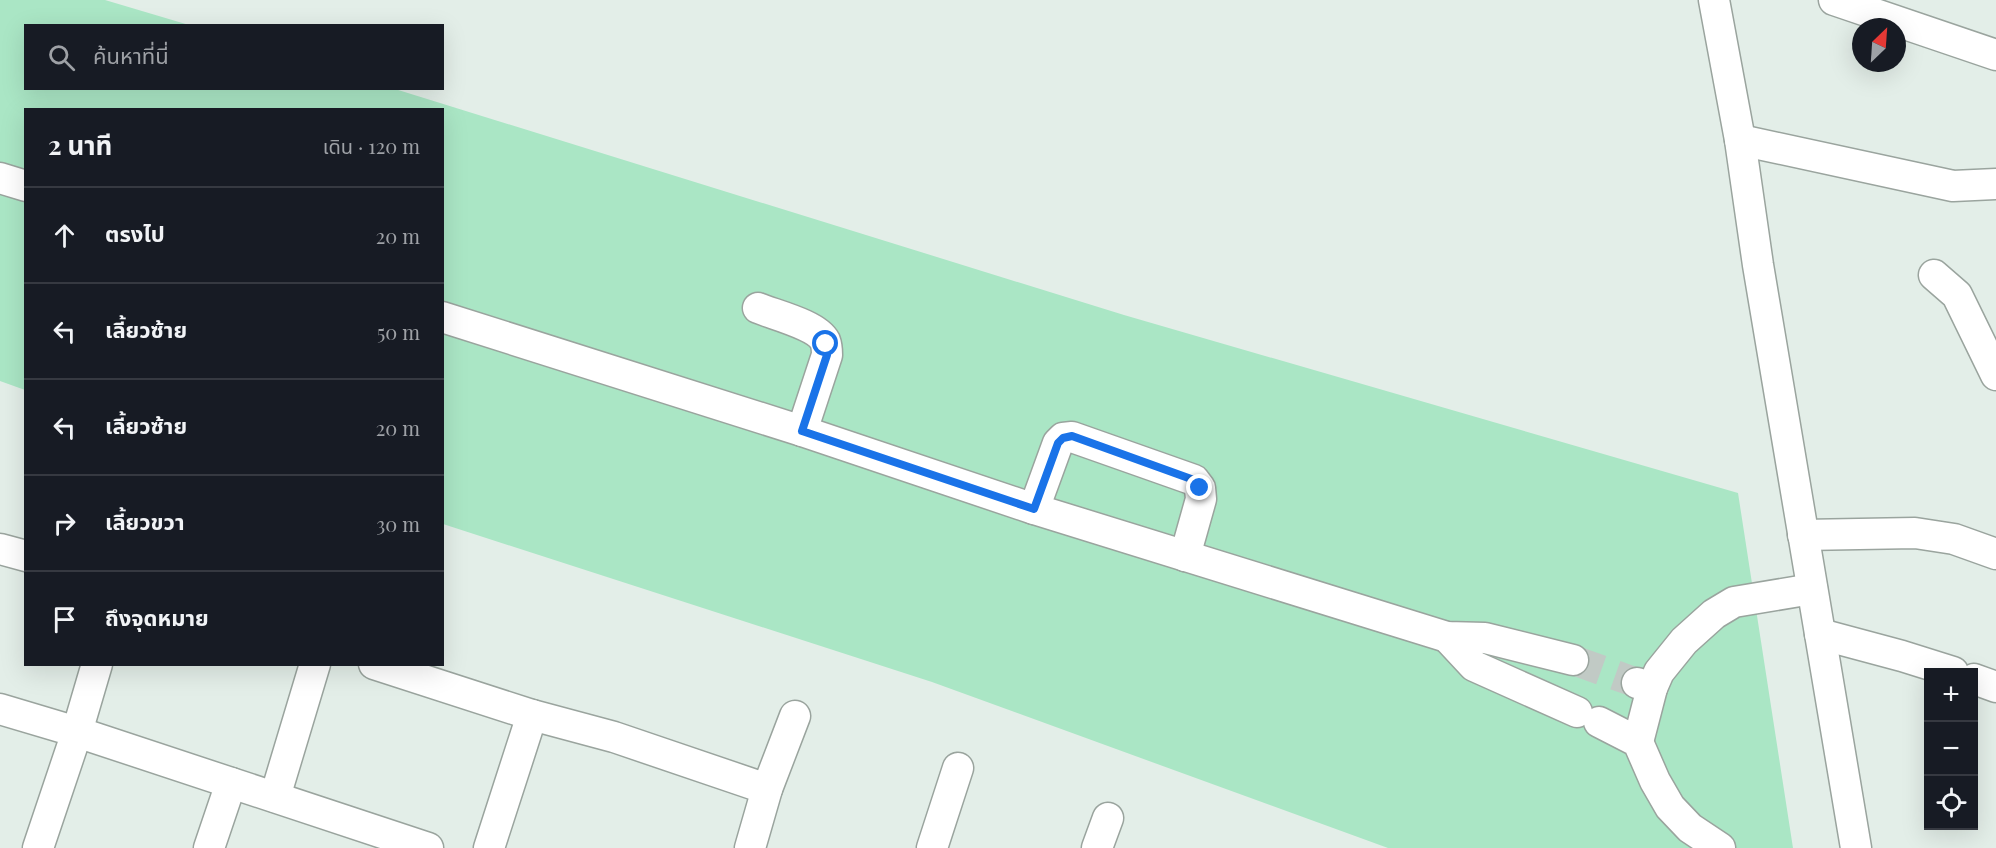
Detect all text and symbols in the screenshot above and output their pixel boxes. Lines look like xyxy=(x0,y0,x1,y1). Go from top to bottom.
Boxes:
north arrow xyxy=(1852,18,1906,72)
search box xyxy=(24,24,444,90)
text: ค้นหาที่นี่ xyxy=(93,40,169,70)
icon: search xyxy=(45,41,78,74)
text: 2 นาที xyxy=(48,127,112,162)
text: เดิน · 120 m xyxy=(323,132,420,159)
text: ตรงไป xyxy=(105,218,165,248)
icon: ahead xyxy=(48,219,81,252)
text: 20 m xyxy=(376,222,420,249)
text: เลี้ยวซ้าย xyxy=(105,314,187,344)
icon: left xyxy=(48,315,81,348)
text: 50 m xyxy=(377,318,420,345)
route start xyxy=(812,330,838,356)
text: เลี้ยวซ้าย xyxy=(105,410,187,440)
icon: left xyxy=(48,411,81,444)
text: 20 m xyxy=(376,414,420,441)
route end xyxy=(1186,474,1212,500)
text: เลี้ยวขวา xyxy=(105,506,185,536)
icon: right xyxy=(48,507,81,540)
text: 30 m xyxy=(376,510,420,537)
text: ถึงจุดหมาย xyxy=(105,602,209,632)
icon: arrive xyxy=(48,603,81,636)
map controls xyxy=(1924,668,1978,830)
button: + xyxy=(1924,668,1978,722)
button: − xyxy=(1924,722,1978,776)
button: locate xyxy=(1924,776,1978,830)

